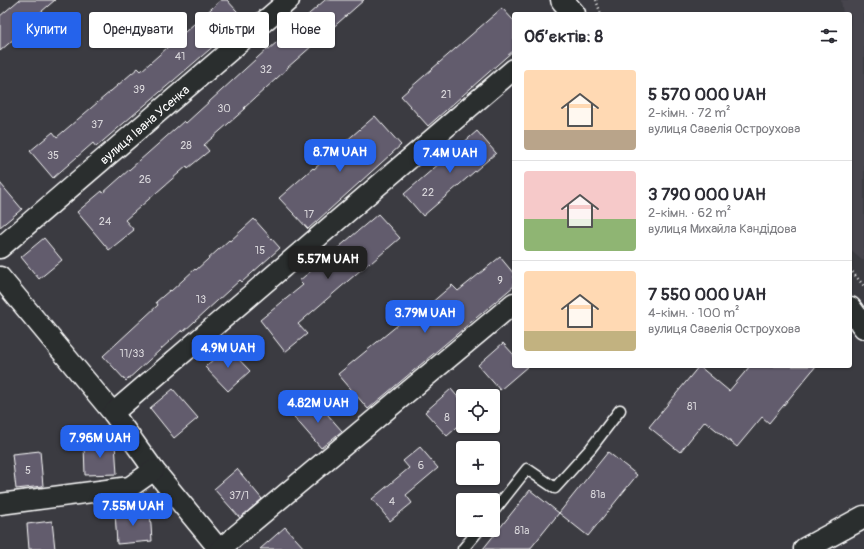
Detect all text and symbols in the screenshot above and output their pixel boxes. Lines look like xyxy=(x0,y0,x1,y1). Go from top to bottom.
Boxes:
chip: Купити xyxy=(12,12,81,48)
chip: Орендувати xyxy=(89,12,187,48)
chip: Фільтри xyxy=(195,12,269,48)
chip: Нове xyxy=(277,12,335,48)
icon: filters xyxy=(818,25,840,47)
text: Об’єктів: 8 xyxy=(524,26,603,47)
house number: 41 xyxy=(175,50,185,63)
house number: 32 xyxy=(260,63,272,76)
street label: вулиця Івана Усенка xyxy=(97,82,193,168)
house number: 39 xyxy=(133,83,145,96)
text: 5 570 000 UAH xyxy=(648,84,766,105)
icon: home xyxy=(556,86,604,134)
house number: 21 xyxy=(441,88,451,101)
house number: 30 xyxy=(217,102,231,115)
text: 2-кімн. · 72 m² xyxy=(648,105,731,121)
house number: 37 xyxy=(91,118,103,131)
text: вулиця Савелія Остроухова xyxy=(648,121,800,137)
house number: 28 xyxy=(180,139,192,152)
pin: 8.7M UAH xyxy=(299,139,381,173)
pin: 7.4M UAH xyxy=(409,140,491,174)
text: 8.7M UAH xyxy=(313,144,367,160)
text: 7.4M UAH xyxy=(423,145,477,161)
house number: 35 xyxy=(47,149,59,162)
house number: 26 xyxy=(139,173,151,186)
text: 3 790 000 UAH xyxy=(648,184,766,205)
house number: 22 xyxy=(422,186,434,199)
icon: home xyxy=(556,187,604,235)
text: 2-кімн. · 62 m² xyxy=(648,205,731,221)
house number: 17 xyxy=(304,208,314,221)
house number: 24 xyxy=(99,215,112,228)
text: вулиця Михайла Кандідова xyxy=(648,221,797,237)
house number: 15 xyxy=(255,244,265,257)
pin: 5.57M UAH xyxy=(282,246,374,280)
text: 5.57M UAH xyxy=(297,251,359,267)
house number: 9 xyxy=(497,274,503,287)
text: 7 550 000 UAH xyxy=(648,284,766,305)
icon: home xyxy=(556,287,604,335)
house number: 13 xyxy=(196,293,206,306)
pin: 3.79M UAH xyxy=(379,300,471,334)
text: 3.79M UAH xyxy=(394,305,456,321)
text: 4-кімн. · 100 m² xyxy=(648,305,740,321)
text: вулиця Савелія Остроухова xyxy=(648,321,800,337)
pin: 4.9M UAH xyxy=(187,335,269,369)
text: 4.9M UAH xyxy=(201,340,255,356)
house number: 11/33 xyxy=(120,347,144,360)
map controls xyxy=(456,389,500,537)
button: locate xyxy=(456,389,500,433)
pin: 4.82M UAH xyxy=(272,390,364,424)
text: 4.82M UAH xyxy=(287,395,349,411)
house number: 81 xyxy=(687,400,697,413)
house number: 8 xyxy=(444,411,450,424)
pin: 7.96M UAH xyxy=(54,425,146,459)
text: 7.96M UAH xyxy=(69,430,131,446)
button: + xyxy=(456,441,500,485)
house number: 6 xyxy=(418,459,424,472)
house number: 5 xyxy=(25,464,31,477)
house number: 81а xyxy=(591,488,605,501)
house number: 37/1 xyxy=(229,489,249,502)
pin: 7.55M UAH xyxy=(87,493,179,527)
button: − xyxy=(456,493,500,537)
house number: 4 xyxy=(389,495,396,508)
text: 7.55M UAH xyxy=(102,498,164,514)
house number: 81а xyxy=(515,524,529,537)

